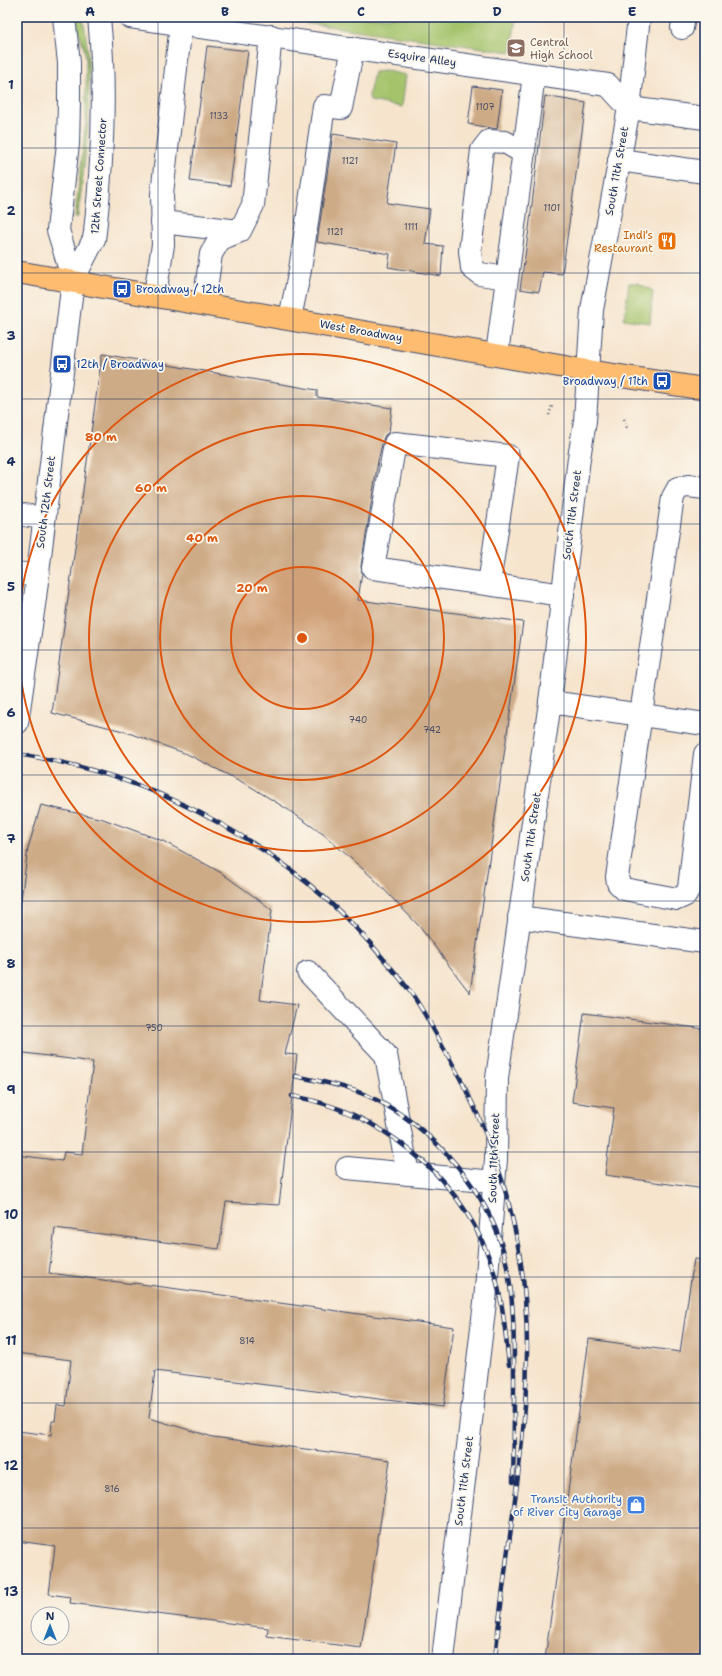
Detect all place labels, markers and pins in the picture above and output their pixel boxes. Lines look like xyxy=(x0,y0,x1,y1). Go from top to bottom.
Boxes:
place label: Central High School xyxy=(530,35,594,63)
school or university icon: Central High School xyxy=(505,37,527,59)
place label: Indi's Restaurant xyxy=(594,228,653,256)
restaurant icon: Indi's Restaurant xyxy=(656,230,678,252)
bus stop icon: Broadway / 12th xyxy=(111,278,133,300)
place label: Broadway / 12th xyxy=(136,282,224,297)
bus stop icon: 12th / Broadway xyxy=(51,353,73,375)
place label: 12th / Broadway xyxy=(76,357,164,372)
bus stop icon: Broadway / 11th xyxy=(651,370,673,392)
place label: Broadway / 11th xyxy=(563,374,648,389)
centre of rings xyxy=(295,631,309,645)
place label: Transit Authority of River City Garage xyxy=(513,1492,622,1520)
shop icon: Transit Authority of River City Garage xyxy=(625,1494,647,1516)

